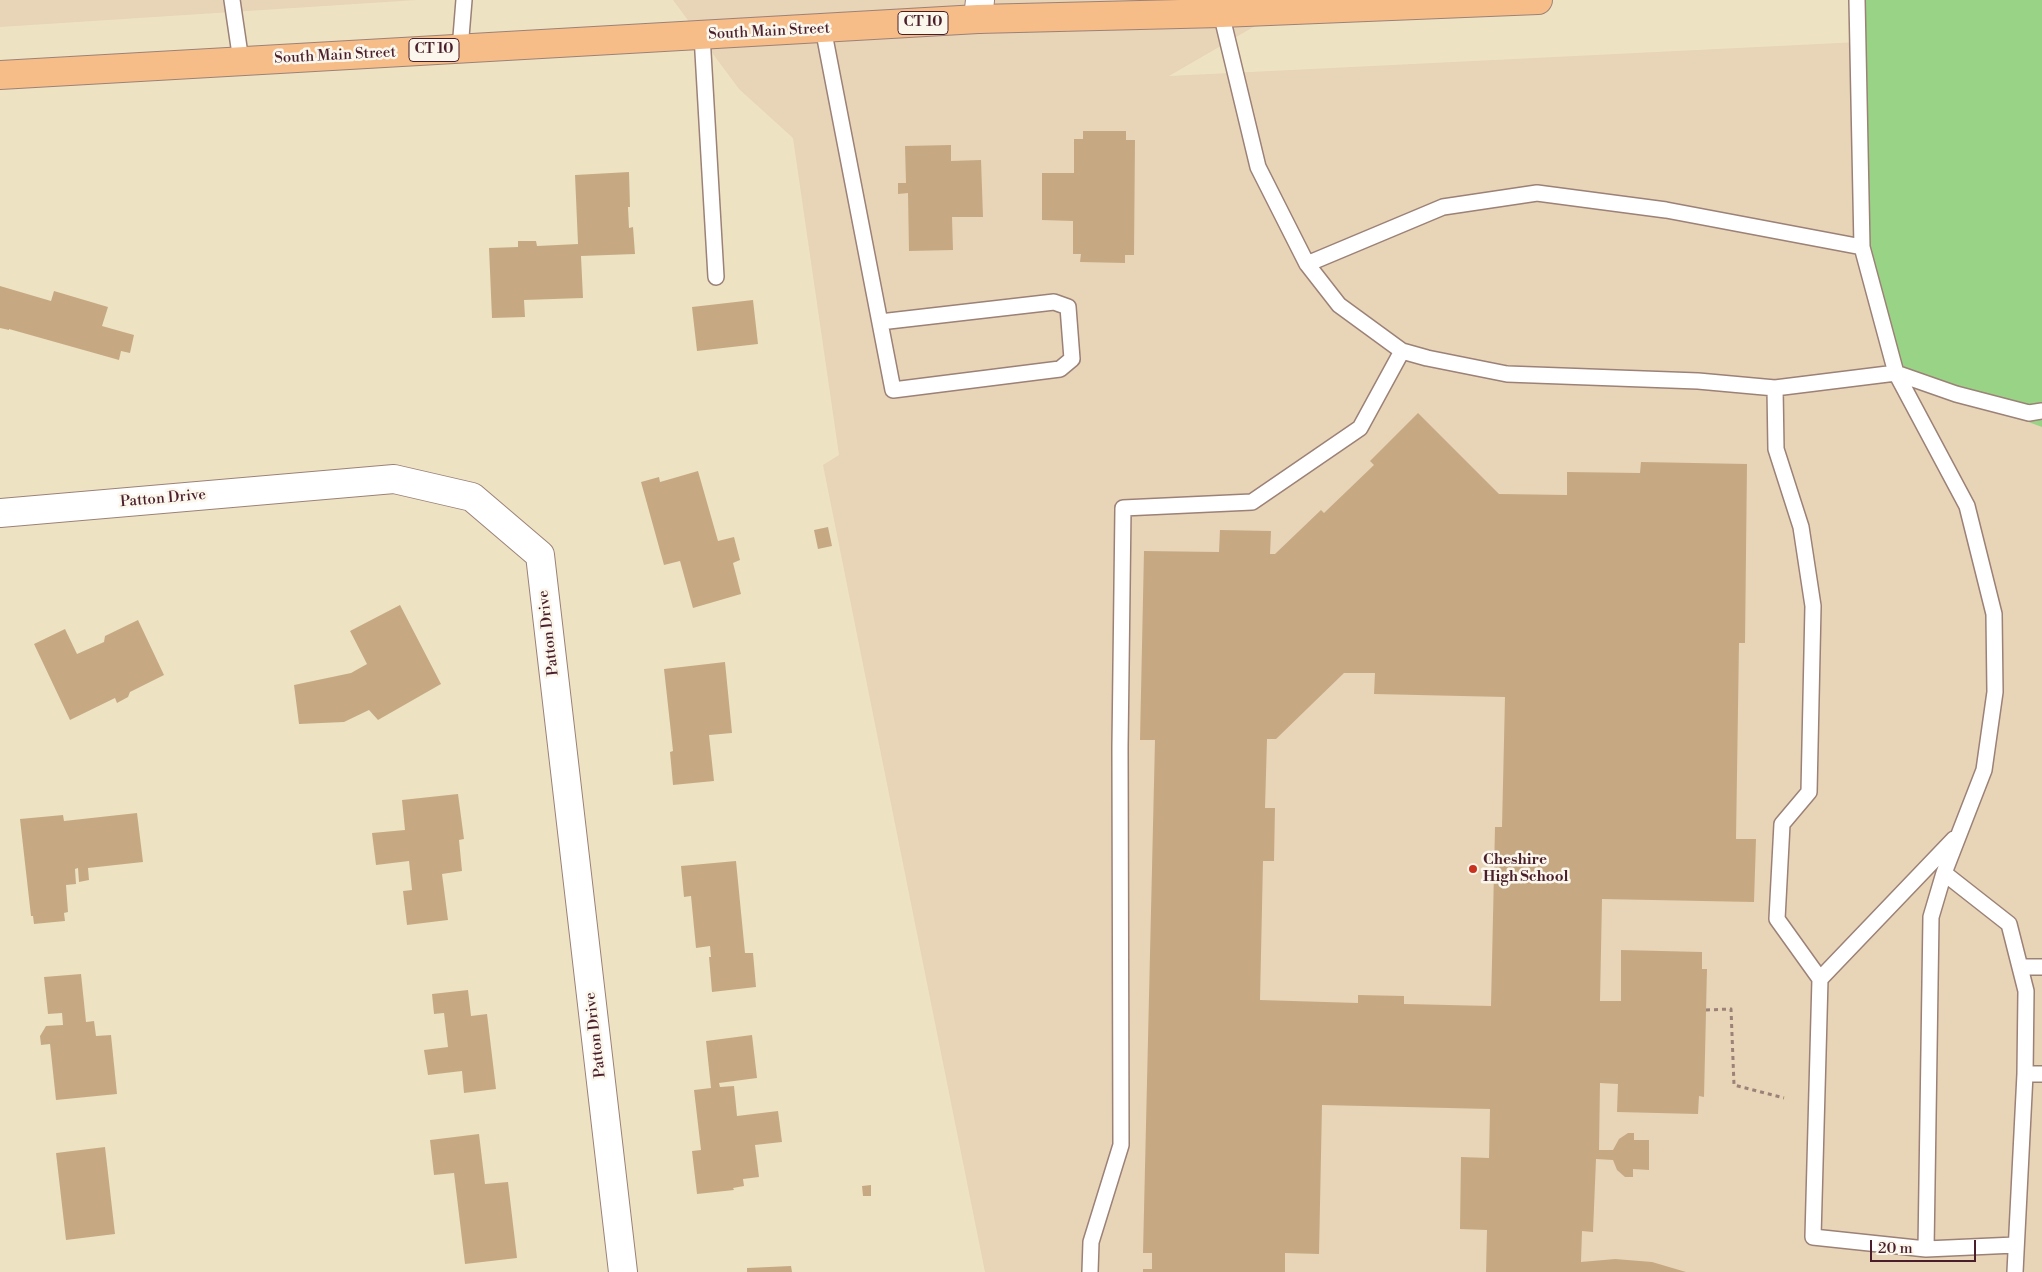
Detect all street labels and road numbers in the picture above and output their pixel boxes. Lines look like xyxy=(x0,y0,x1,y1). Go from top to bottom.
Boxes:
road number: CT 10 xyxy=(898,12,948,34)
street label: South Main Street xyxy=(708,20,830,44)
road number: CT 10 xyxy=(409,38,459,62)
street label: South Main Street xyxy=(274,44,396,68)
street label: Patton Drive xyxy=(119,486,207,512)
street label: Patton Drive xyxy=(535,589,563,677)
street label: Patton Drive xyxy=(582,991,610,1079)

